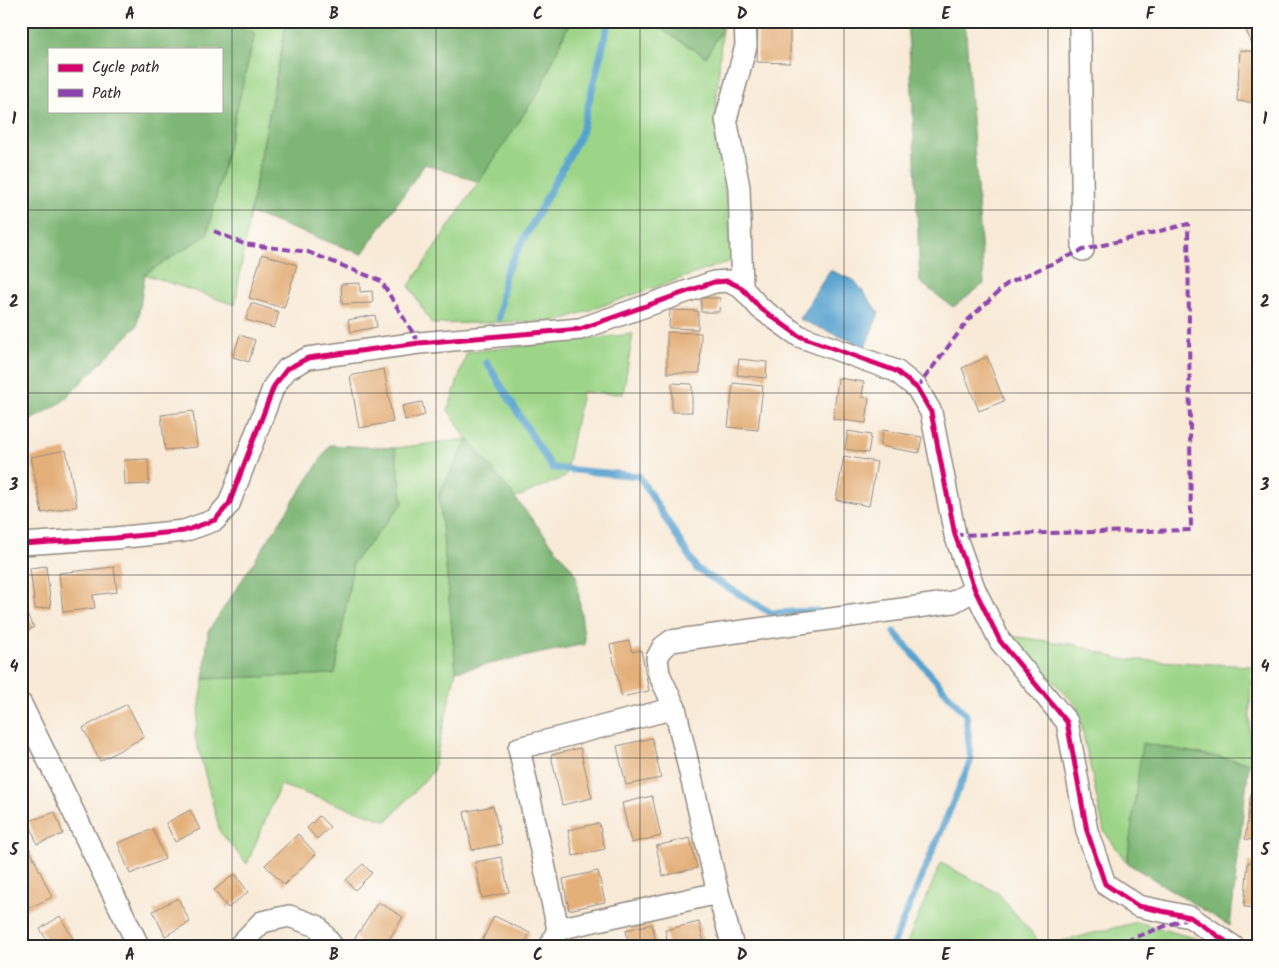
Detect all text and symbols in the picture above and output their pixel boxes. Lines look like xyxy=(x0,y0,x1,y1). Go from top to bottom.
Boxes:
text: A xyxy=(125,2,135,27)
text: B xyxy=(329,2,339,27)
text: C xyxy=(533,2,543,27)
text: D xyxy=(737,2,748,27)
text: E xyxy=(942,2,952,27)
text: F xyxy=(1146,2,1156,27)
legend xyxy=(48,48,222,112)
text: Cycle path xyxy=(92,56,159,80)
text: Path xyxy=(92,82,121,106)
text: 1 xyxy=(12,107,17,132)
text: 1 xyxy=(1263,107,1268,132)
text: 2 xyxy=(9,290,19,315)
text: 2 xyxy=(1260,290,1270,315)
text: 3 xyxy=(9,473,19,498)
text: 3 xyxy=(1260,473,1270,498)
text: 4 xyxy=(10,655,19,680)
text: 4 xyxy=(1261,655,1270,680)
text: 5 xyxy=(9,838,20,863)
text: 5 xyxy=(1260,838,1271,863)
text: A xyxy=(125,943,135,968)
text: B xyxy=(329,943,339,968)
text: C xyxy=(533,943,543,968)
text: D xyxy=(737,943,748,968)
text: E xyxy=(942,943,952,968)
text: F xyxy=(1146,943,1156,968)

